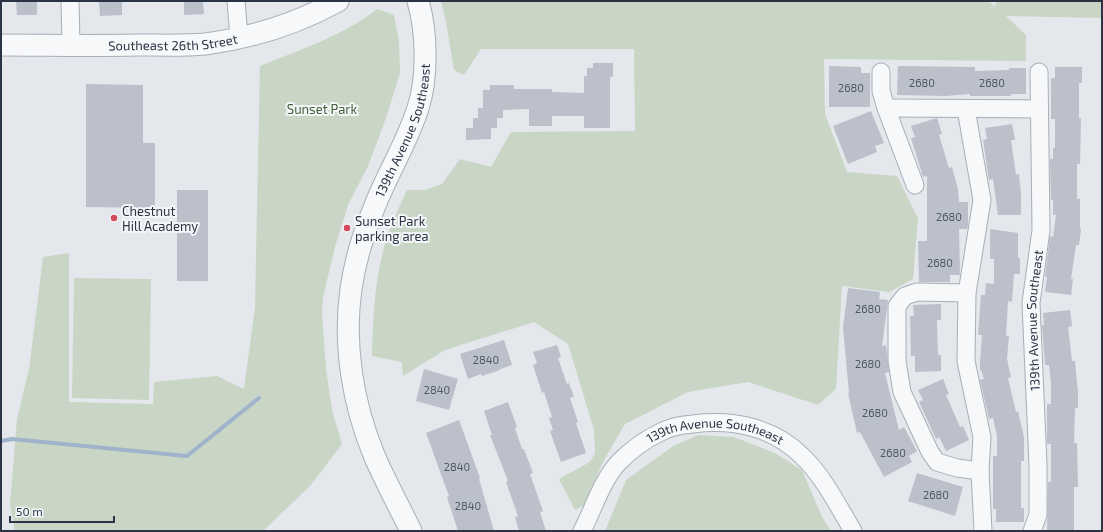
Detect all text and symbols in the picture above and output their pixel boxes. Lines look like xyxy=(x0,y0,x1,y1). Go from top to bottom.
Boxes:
street label: Southeast 26th Street xyxy=(108,31,239,53)
street label: 139th Avenue Southeast xyxy=(371,63,433,199)
house number: 2680 xyxy=(909,76,935,89)
house number: 2680 xyxy=(979,76,1005,89)
house number: 2680 xyxy=(838,81,864,94)
park label: Sunset Park xyxy=(287,101,358,117)
place label: Chestnut Hill Academy xyxy=(122,203,198,234)
house number: 2680 xyxy=(936,210,962,223)
marker: Chestnut Hill Academy xyxy=(109,213,119,223)
place label: Sunset Park parking area xyxy=(355,213,429,244)
marker: Sunset Park parking area xyxy=(342,223,352,233)
street label: 139th Avenue Southeast xyxy=(1023,249,1046,391)
house number: 2680 xyxy=(927,256,953,269)
house number: 2680 xyxy=(855,302,881,315)
house number: 2840 xyxy=(473,353,499,366)
house number: 2680 xyxy=(855,357,881,370)
house number: 2840 xyxy=(424,383,450,396)
house number: 2680 xyxy=(862,406,888,419)
text: 139th Avenue Southeast xyxy=(643,415,787,448)
street label: 139th Avenue Southeast xyxy=(644,435,786,453)
house number: 2680 xyxy=(880,446,906,459)
house number: 2840 xyxy=(444,460,470,473)
house number: 2680 xyxy=(923,488,949,501)
scale bar xyxy=(10,498,114,524)
house number: 2840 xyxy=(455,499,481,512)
text: 50 m xyxy=(16,504,43,518)

